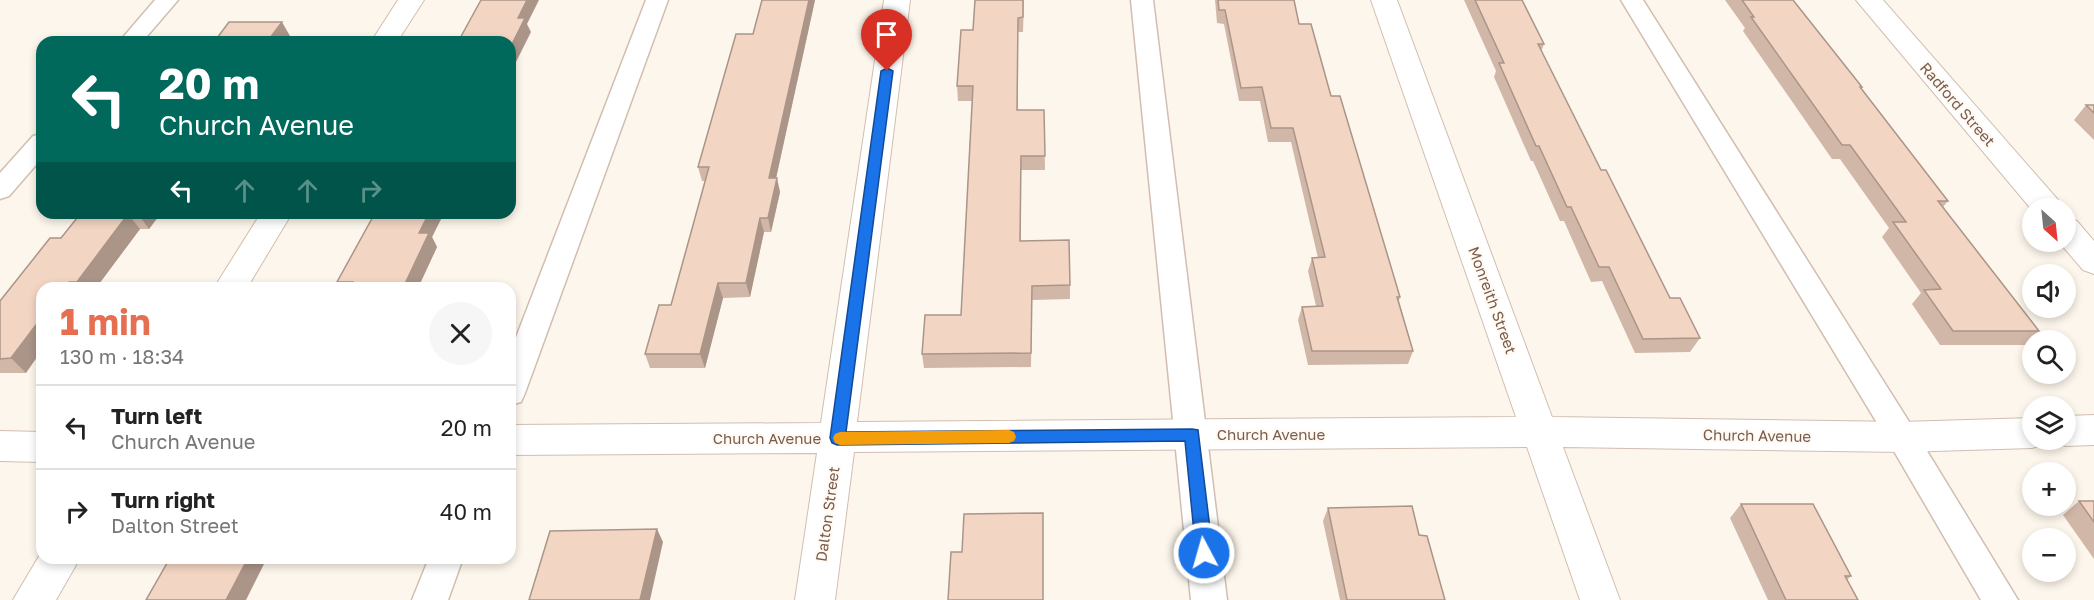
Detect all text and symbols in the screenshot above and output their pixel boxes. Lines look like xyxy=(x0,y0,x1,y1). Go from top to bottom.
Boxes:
pin xyxy=(861,9,912,71)
icon: arrive xyxy=(870,18,903,51)
text: 20 m xyxy=(159,58,259,108)
street label: Radford Street xyxy=(1917,58,1999,150)
icon: left xyxy=(60,60,138,138)
text: Church Avenue xyxy=(159,109,354,141)
icon: left xyxy=(165,174,198,207)
icon: ahead xyxy=(228,174,261,207)
icon: ahead xyxy=(291,174,324,207)
icon: right xyxy=(354,174,387,207)
north arrow xyxy=(2022,198,2076,252)
map controls xyxy=(2022,198,2076,582)
street label: Monreith Street xyxy=(1465,244,1521,356)
button: sound xyxy=(2022,264,2076,318)
text: 1 min xyxy=(60,300,151,343)
button: close xyxy=(429,302,492,365)
button: search xyxy=(2022,330,2076,384)
text: 130 m · 18:34 xyxy=(60,344,184,368)
button: layers xyxy=(2022,396,2076,450)
text: Turn left xyxy=(111,402,202,429)
icon: left xyxy=(60,411,93,444)
text: 20 m xyxy=(441,414,492,441)
street label: Church Avenue xyxy=(1217,425,1325,443)
street label: Church Avenue xyxy=(1703,425,1812,445)
text: Church Avenue xyxy=(111,429,255,453)
street label: Church Avenue xyxy=(713,429,821,447)
button: + xyxy=(2022,462,2076,516)
street label: Dalton Street xyxy=(811,465,843,563)
text: Turn right xyxy=(111,486,215,513)
icon: right xyxy=(60,495,93,528)
text: 40 m xyxy=(440,498,492,525)
text: Dalton Street xyxy=(111,513,239,537)
position arrow xyxy=(1172,521,1236,585)
button: − xyxy=(2022,528,2076,582)

